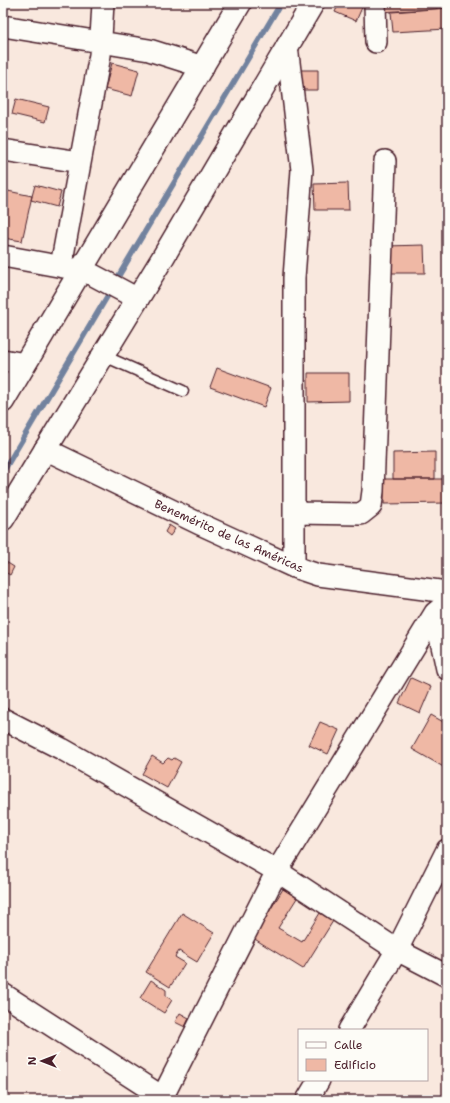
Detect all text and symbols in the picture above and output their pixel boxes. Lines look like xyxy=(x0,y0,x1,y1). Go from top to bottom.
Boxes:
street label: Benemérito de las Américas xyxy=(152,496,306,576)
legend xyxy=(298,1029,428,1081)
text: Calle xyxy=(334,1037,363,1053)
north arrow xyxy=(22,1041,62,1081)
text: N xyxy=(25,1056,40,1065)
text: Edificio xyxy=(334,1057,376,1073)

